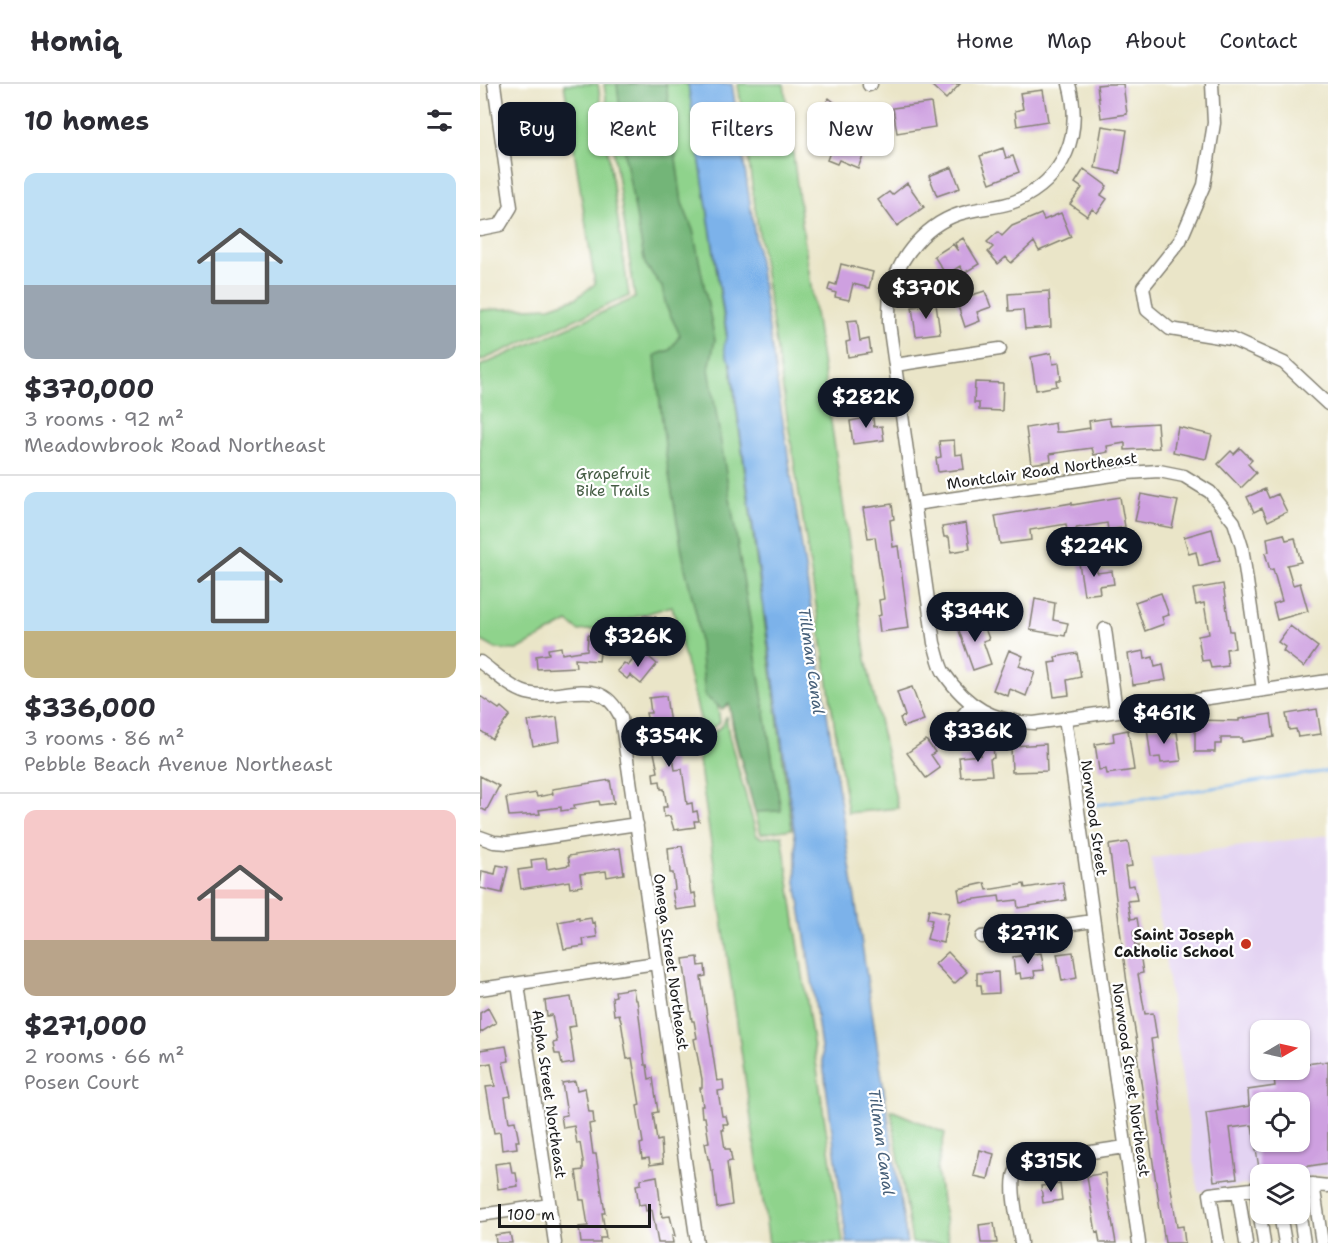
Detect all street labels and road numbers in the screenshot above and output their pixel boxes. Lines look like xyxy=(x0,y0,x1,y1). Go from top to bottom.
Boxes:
street label: Montclair Road Northeast xyxy=(945,448,1139,494)
street label: Norwood Street xyxy=(1076,759,1112,877)
street label: Omega Street Northeast xyxy=(649,872,693,1052)
street label: Norwood Street Northeast xyxy=(1107,982,1155,1178)
street label: Alpha Street Northeast xyxy=(527,1008,571,1180)

